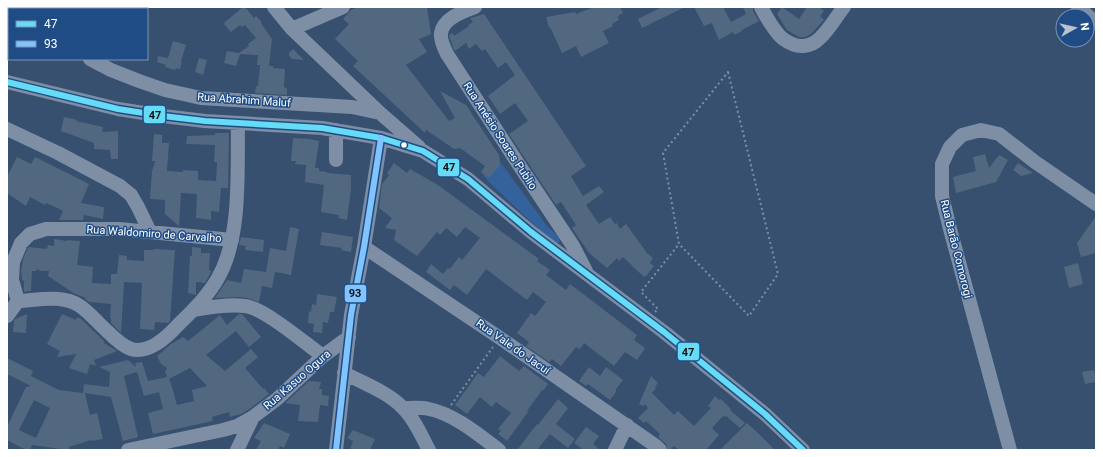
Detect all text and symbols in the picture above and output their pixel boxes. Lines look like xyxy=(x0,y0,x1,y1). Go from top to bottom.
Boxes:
legend xyxy=(8,8,148,60)
north arrow xyxy=(1055,8,1095,48)
text: 47 xyxy=(44,17,58,31)
text: N xyxy=(1077,22,1091,32)
text: 93 xyxy=(44,37,58,51)
street label: Rua Anésio Soares Publio xyxy=(460,80,540,192)
street label: Rua Abrahim Maluf xyxy=(197,90,291,110)
line badge: 47 xyxy=(143,105,166,124)
text: 47 xyxy=(149,109,161,122)
unlabelled marker xyxy=(399,140,409,150)
line badge: 47 xyxy=(437,158,460,177)
text: 47 xyxy=(443,161,455,174)
street label: Rua Barão Comorogi xyxy=(937,198,975,300)
street label: Rua Waldomiro de Carvalho xyxy=(86,223,222,245)
line badge: 93 xyxy=(344,284,367,303)
text: 93 xyxy=(349,287,361,300)
street label: Rua Vale do Jacuí xyxy=(473,317,554,378)
line badge: 47 xyxy=(677,342,700,361)
text: 47 xyxy=(682,346,694,359)
street label: Rua Kasuo Ogura xyxy=(261,347,333,413)

